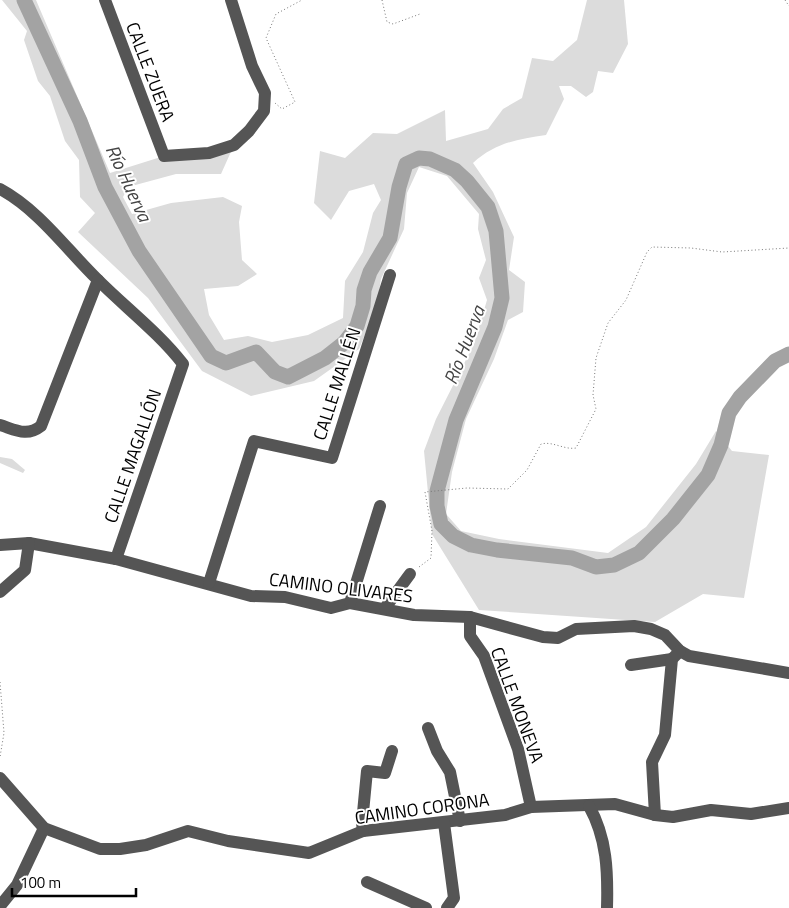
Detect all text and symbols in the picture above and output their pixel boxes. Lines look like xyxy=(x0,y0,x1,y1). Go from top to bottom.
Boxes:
street label: CALLE ZUERA xyxy=(119,18,182,126)
water label: Río Huerva xyxy=(99,139,161,228)
water label: Río Huerva xyxy=(435,300,492,388)
street label: CALLE MALLÉN xyxy=(306,324,367,444)
street label: CALLE MAGALLÓN xyxy=(97,385,168,526)
street label: CAMINO OLIVARES xyxy=(268,565,414,610)
street label: CALLE MONEVA xyxy=(484,643,551,767)
street label: CAMINO CORONA xyxy=(353,786,491,831)
scale bar xyxy=(12,866,136,898)
text: 100 m xyxy=(20,871,61,894)

